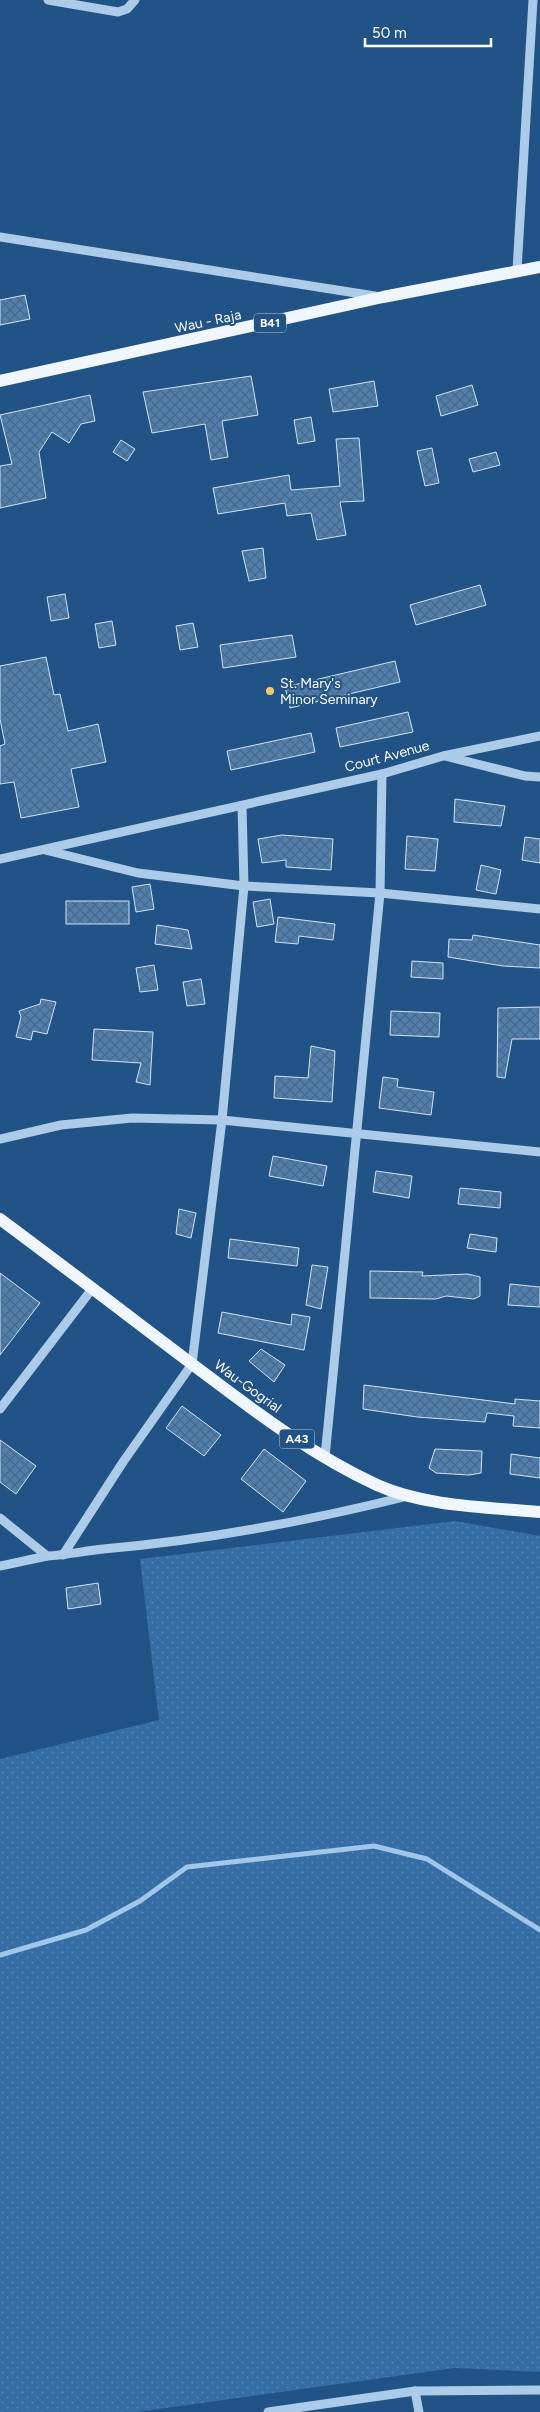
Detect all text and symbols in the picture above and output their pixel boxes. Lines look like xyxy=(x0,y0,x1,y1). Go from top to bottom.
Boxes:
scale bar xyxy=(365,15,491,47)
text: 50 m xyxy=(372,24,407,42)
street label: Wau - Raja xyxy=(173,306,243,337)
road number: B41 xyxy=(254,314,286,332)
place label: St. Mary's Minor Seminary xyxy=(280,675,378,708)
marker: St. Mary's Minor Seminary xyxy=(264,685,276,697)
street label: Court Avenue xyxy=(343,737,432,776)
street label: Wau-Gogrial xyxy=(211,1356,285,1416)
road number: A43 xyxy=(280,1430,314,1448)

